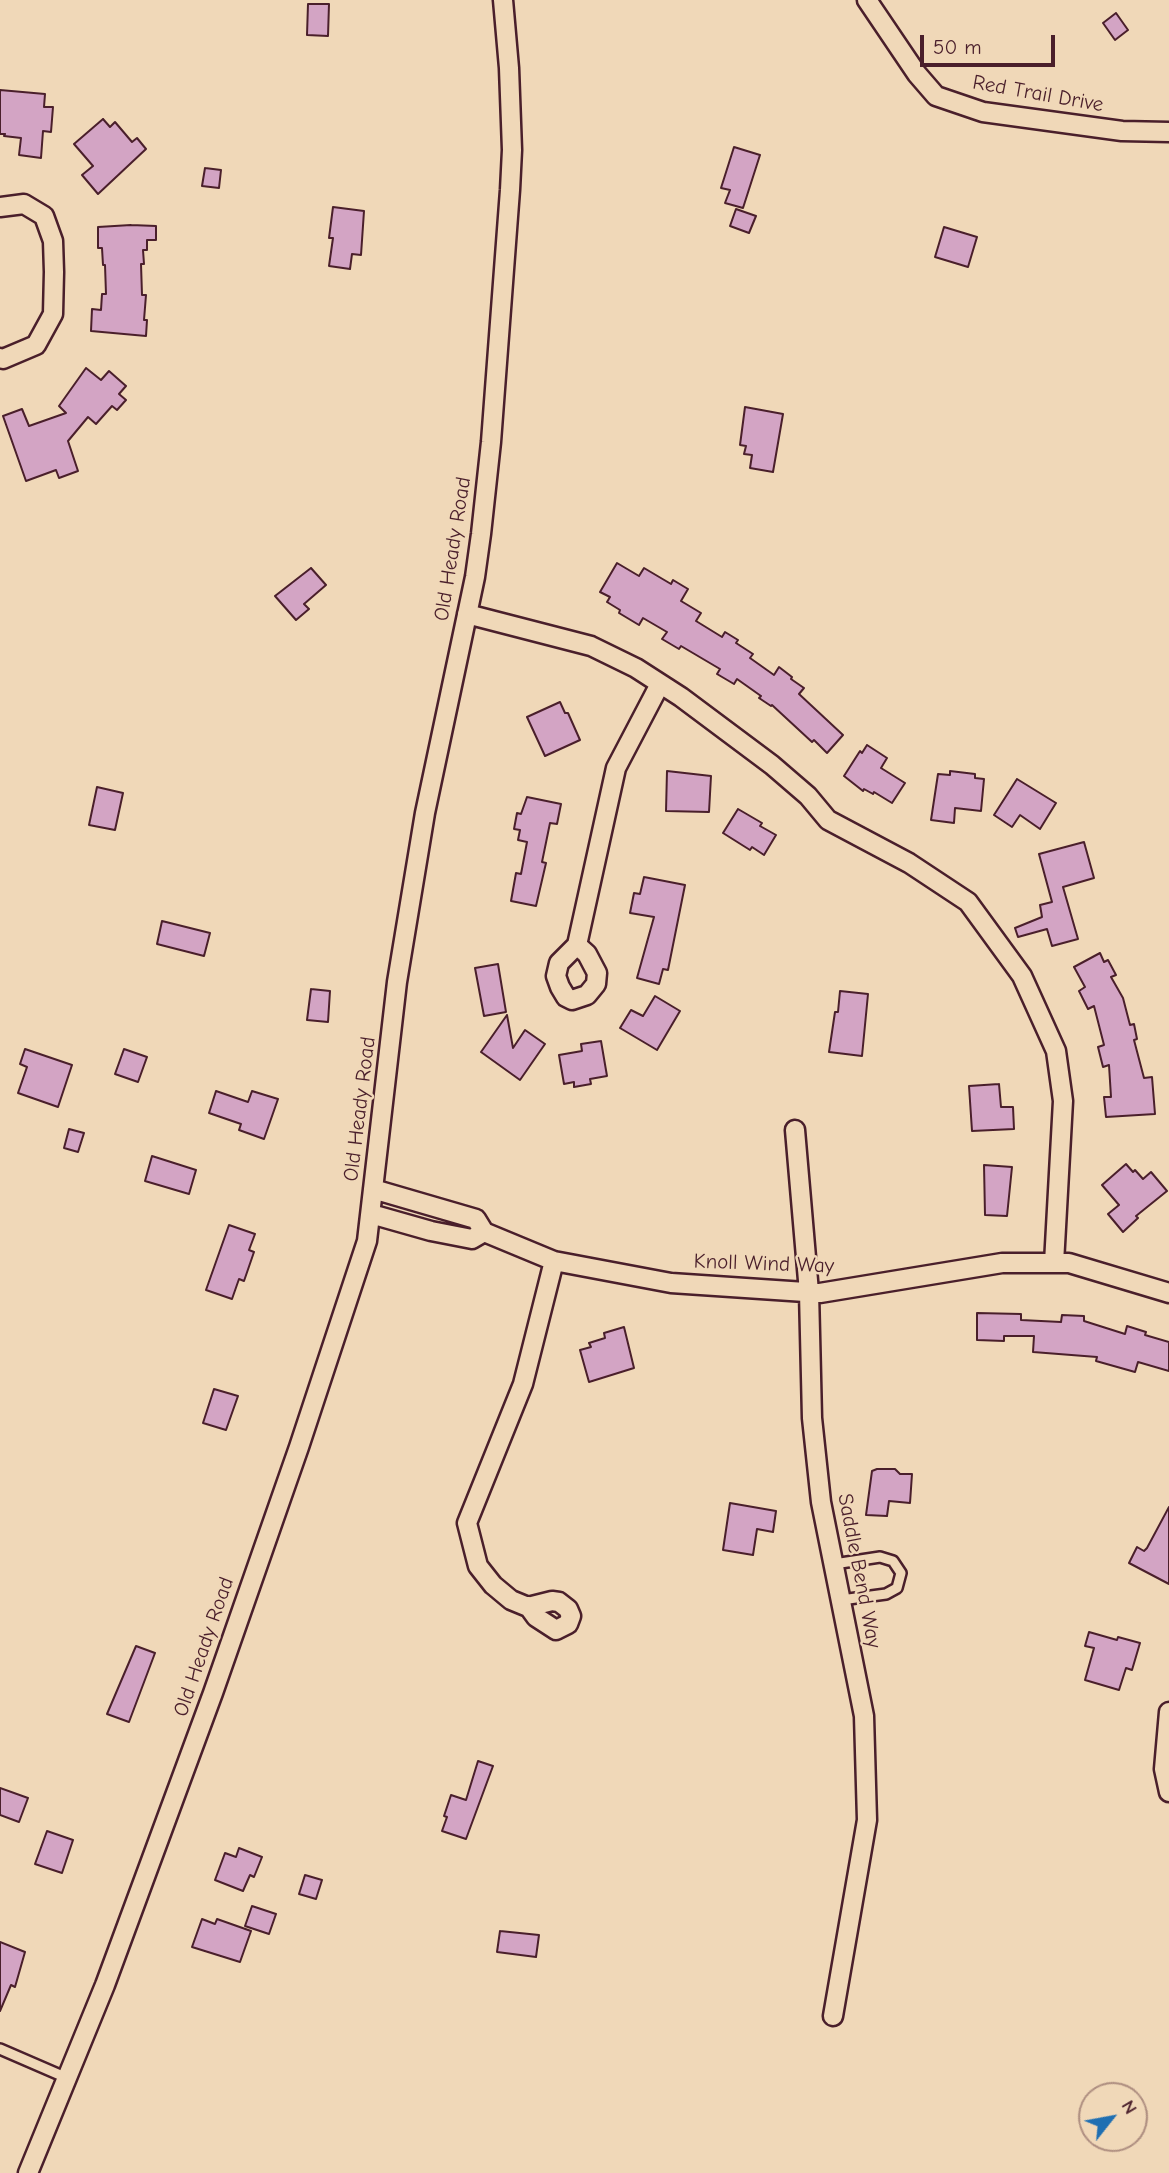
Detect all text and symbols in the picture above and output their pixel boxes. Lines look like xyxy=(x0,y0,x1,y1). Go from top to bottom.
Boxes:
scale bar xyxy=(924,21,1059,65)
text: 50 m xyxy=(933,35,982,59)
street label: Red Trail Drive xyxy=(971,70,1105,118)
street label: Old Heady Road xyxy=(429,475,477,623)
street label: Old Heady Road xyxy=(339,1035,381,1183)
street label: Knoll Wind Way xyxy=(693,1249,835,1279)
street label: Saddle Bend Way xyxy=(832,1491,886,1651)
street label: Old Heady Road xyxy=(168,1574,240,1720)
north arrow xyxy=(1078,2082,1148,2152)
text: N xyxy=(1117,2096,1142,2118)

